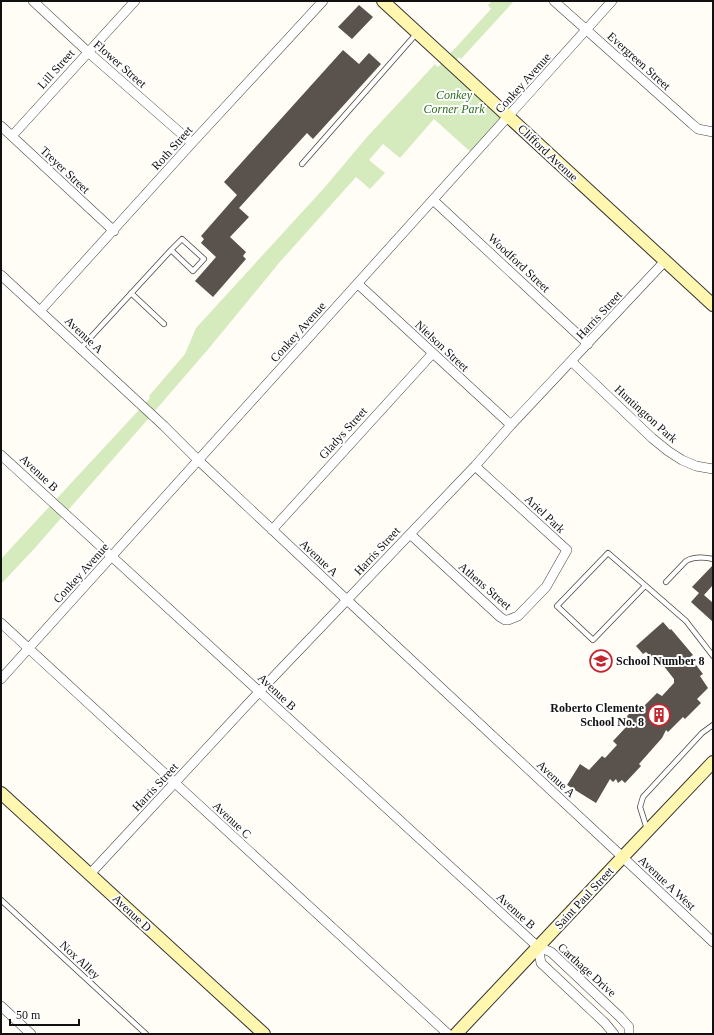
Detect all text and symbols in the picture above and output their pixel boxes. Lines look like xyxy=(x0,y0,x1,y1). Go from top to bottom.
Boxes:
street label: Evergreen Street xyxy=(605,29,674,93)
street label: Flower Street xyxy=(91,37,150,91)
street label: Lill Street xyxy=(35,46,78,92)
street label: Conkey Avenue xyxy=(492,50,554,116)
park label: Conkey Corner Park xyxy=(424,88,485,116)
street label: Clifford Avenue xyxy=(515,122,581,184)
street label: Roth Street xyxy=(149,123,196,173)
street label: Treyer Street xyxy=(37,144,93,197)
street label: Woodford Street xyxy=(485,231,553,296)
street label: Harris Street xyxy=(573,287,625,342)
street label: Conkey Avenue xyxy=(267,299,329,365)
street label: Avenue A xyxy=(62,314,106,357)
street label: Nielson Street xyxy=(412,318,472,375)
street label: Huntington Park xyxy=(612,382,680,446)
street label: Gladys Street xyxy=(316,404,370,462)
street label: Avenue B xyxy=(17,452,61,494)
street label: Ariel Park xyxy=(522,492,568,536)
street label: Harris Street xyxy=(351,523,403,578)
street label: Avenue A xyxy=(297,537,341,580)
street label: Conkey Avenue xyxy=(50,540,112,606)
street label: Athens Street xyxy=(456,559,515,613)
school or university icon: School Number 8 xyxy=(588,648,614,674)
place label: School Number 8 xyxy=(616,654,704,668)
street label: Avenue B xyxy=(255,671,299,713)
place label: Roberto Clemente School No. 8 xyxy=(550,701,645,729)
building icon: Roberto Clemente School No. 8 xyxy=(646,702,672,728)
street label: Avenue A xyxy=(534,758,578,801)
street label: Harris Street xyxy=(129,759,181,814)
street label: Avenue C xyxy=(210,799,254,841)
street label: Avenue A West xyxy=(635,853,699,914)
street label: Saint Paul Street xyxy=(552,863,617,932)
street label: Avenue B xyxy=(494,890,538,932)
street label: Avenue D xyxy=(110,891,155,935)
street label: Nox Alley xyxy=(57,938,103,982)
street label: Carthage Drive xyxy=(555,940,619,1000)
scale bar xyxy=(10,1001,79,1027)
text: 50 m xyxy=(16,1008,41,1022)

